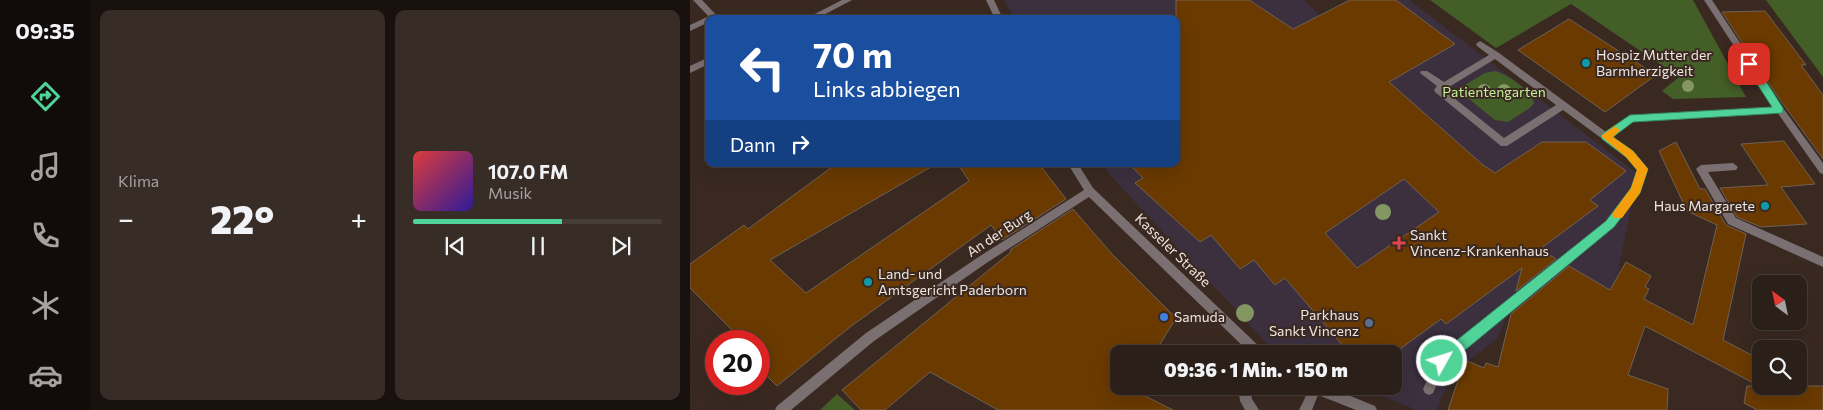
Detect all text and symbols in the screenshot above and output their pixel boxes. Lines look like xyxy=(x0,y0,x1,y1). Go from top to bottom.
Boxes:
text: 09:35 xyxy=(15,17,75,44)
text: 70 m xyxy=(813,32,893,75)
icon: left xyxy=(730,35,795,100)
pin xyxy=(1728,43,1770,85)
place label: Hospiz Mutter der Barmherzigkeit xyxy=(1596,46,1712,79)
icon: arrive xyxy=(1735,50,1763,78)
marker: Hospiz Mutter der Barmherzigkeit xyxy=(1580,57,1592,69)
text: Links abbiegen xyxy=(813,75,961,102)
icon: directions xyxy=(28,79,63,114)
park label: Patientengarten xyxy=(1442,83,1546,100)
icon: right xyxy=(786,130,814,158)
text: Dann xyxy=(730,133,776,156)
icon: music xyxy=(28,149,63,184)
text: 107.0 FM xyxy=(488,160,568,183)
text: Klima xyxy=(118,171,159,190)
text: Musik xyxy=(488,183,532,202)
text: 22° xyxy=(210,195,274,242)
place label: Haus Margarete xyxy=(1654,197,1755,214)
marker: Haus Margarete xyxy=(1759,200,1771,212)
text: − xyxy=(118,201,134,235)
text: + xyxy=(351,201,367,235)
street label: An der Burg xyxy=(963,205,1035,260)
street label: Kasseler Straße xyxy=(1132,209,1215,290)
icon: phone xyxy=(28,218,63,253)
place label: Sankt Vincenz-Krankenhaus xyxy=(1410,226,1549,259)
icon: previous xyxy=(441,232,469,260)
icon: pause xyxy=(524,232,552,260)
icon: next xyxy=(607,232,635,260)
marker: Sankt Vincenz-Krankenhaus xyxy=(1392,236,1406,250)
place label: Land- und Amtsgericht Paderborn xyxy=(878,265,1027,298)
north arrow xyxy=(1752,275,1808,330)
map controls xyxy=(1752,275,1807,395)
marker: Land- und Amtsgericht Paderborn xyxy=(862,276,874,288)
icon: climate xyxy=(28,288,63,323)
place label: Parkhaus Sankt Vincenz xyxy=(1269,306,1359,339)
place label: Samuda xyxy=(1174,308,1225,325)
marker: Samuda xyxy=(1158,311,1170,323)
marker: Parkhaus Sankt Vincenz xyxy=(1363,317,1375,329)
speed limit sign: 20 xyxy=(705,330,770,395)
position arrow xyxy=(1415,334,1467,386)
button: search xyxy=(1752,340,1807,395)
icon: car xyxy=(28,358,63,393)
text: 09:36 · 1 Min. · 150 m xyxy=(1164,358,1348,381)

